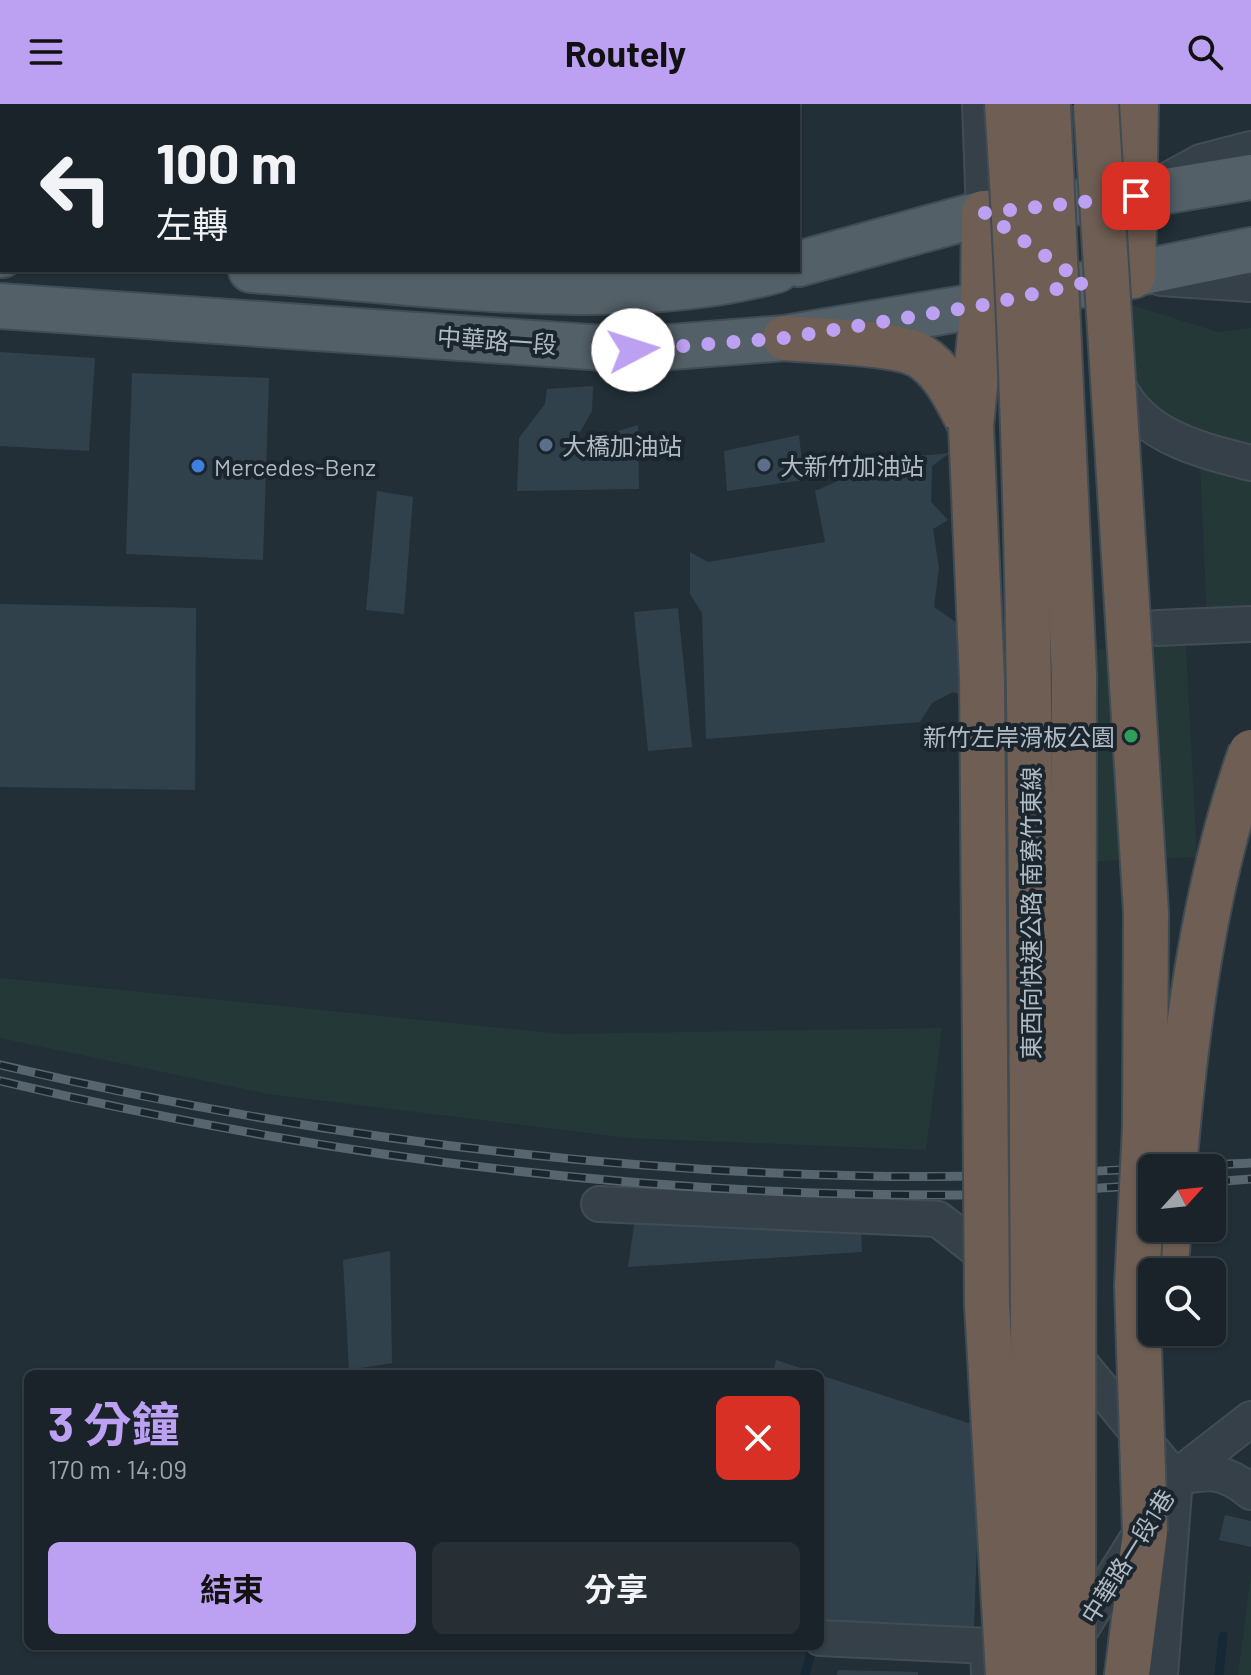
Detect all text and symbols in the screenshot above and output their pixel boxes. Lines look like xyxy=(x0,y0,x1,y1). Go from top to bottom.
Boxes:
icon: menu xyxy=(24,30,68,74)
icon: search xyxy=(1183,30,1227,74)
text: Routely xyxy=(565,31,686,74)
text: 100 m xyxy=(156,128,298,195)
icon: left xyxy=(24,136,128,240)
pin xyxy=(1102,162,1170,230)
icon: arrive xyxy=(1114,174,1158,218)
text: 左轉 xyxy=(156,202,228,245)
position arrow xyxy=(591,308,675,392)
street label: 中華路一段 xyxy=(436,321,558,359)
place label: 大橋加油站 xyxy=(562,431,682,460)
marker: 大橋加油站 xyxy=(537,436,555,454)
place label: 大新竹加油站 xyxy=(780,451,924,480)
place label: Mercedes-Benz xyxy=(214,452,376,481)
marker: 大新竹加油站 xyxy=(755,456,773,474)
marker: Mercedes-Benz xyxy=(189,457,207,475)
place label: 新竹左岸滑板公園 xyxy=(923,722,1115,751)
marker: 新竹左岸滑板公園 xyxy=(1122,727,1140,745)
street label: 東西向快速公路 南寮竹東線 xyxy=(1016,767,1045,1059)
north arrow xyxy=(1138,1154,1226,1242)
map controls xyxy=(1138,1154,1226,1346)
button: search xyxy=(1138,1258,1226,1346)
text: 3 分鐘 xyxy=(48,1394,180,1452)
button: close xyxy=(716,1396,800,1480)
text: 170 m · 14:09 xyxy=(48,1453,187,1484)
street label: 中華路一段1巷 xyxy=(1074,1484,1180,1628)
button: 結束 xyxy=(48,1542,416,1634)
button: 分享 xyxy=(432,1542,800,1634)

